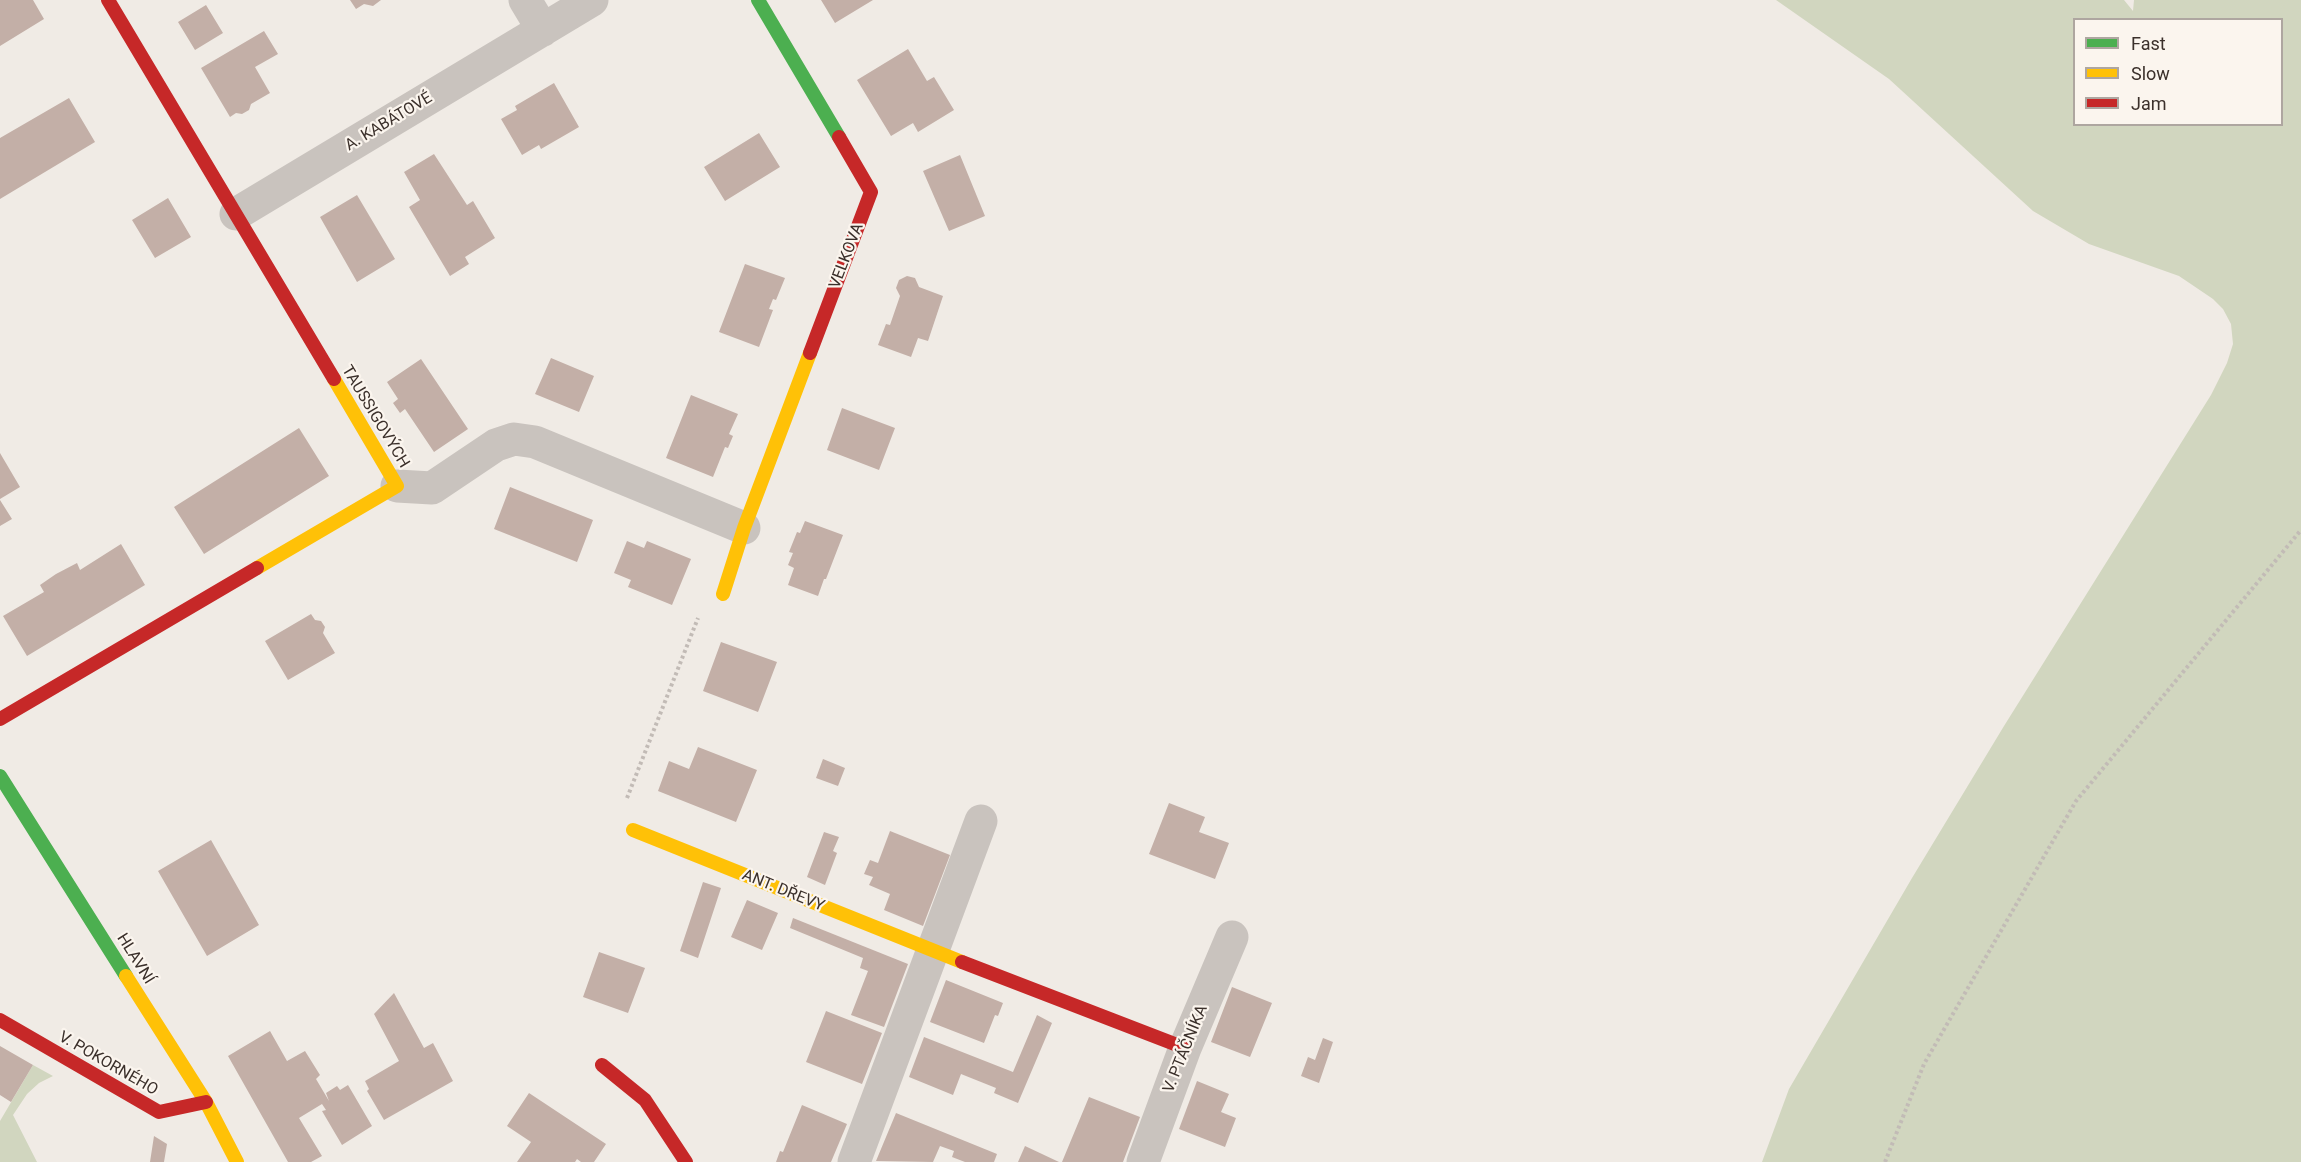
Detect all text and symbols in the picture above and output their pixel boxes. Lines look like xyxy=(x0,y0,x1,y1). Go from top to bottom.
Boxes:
legend xyxy=(2073,18,2283,126)
text: Fast xyxy=(2131,33,2166,54)
text: Slow xyxy=(2131,63,2170,84)
street label: A. KABÁTOVÉ xyxy=(342,89,436,155)
text: Jam xyxy=(2131,93,2167,114)
street label: VELKOVA xyxy=(826,221,868,291)
street label: TAUSSIGOVÝCH xyxy=(337,362,413,472)
street label: ANT. DŘEVY xyxy=(739,866,827,916)
street label: HLAVNÍ xyxy=(112,930,158,988)
street label: V. PTÁČNÍKA xyxy=(1160,1002,1212,1096)
street label: V. POKORNÉHO xyxy=(55,1028,161,1100)

